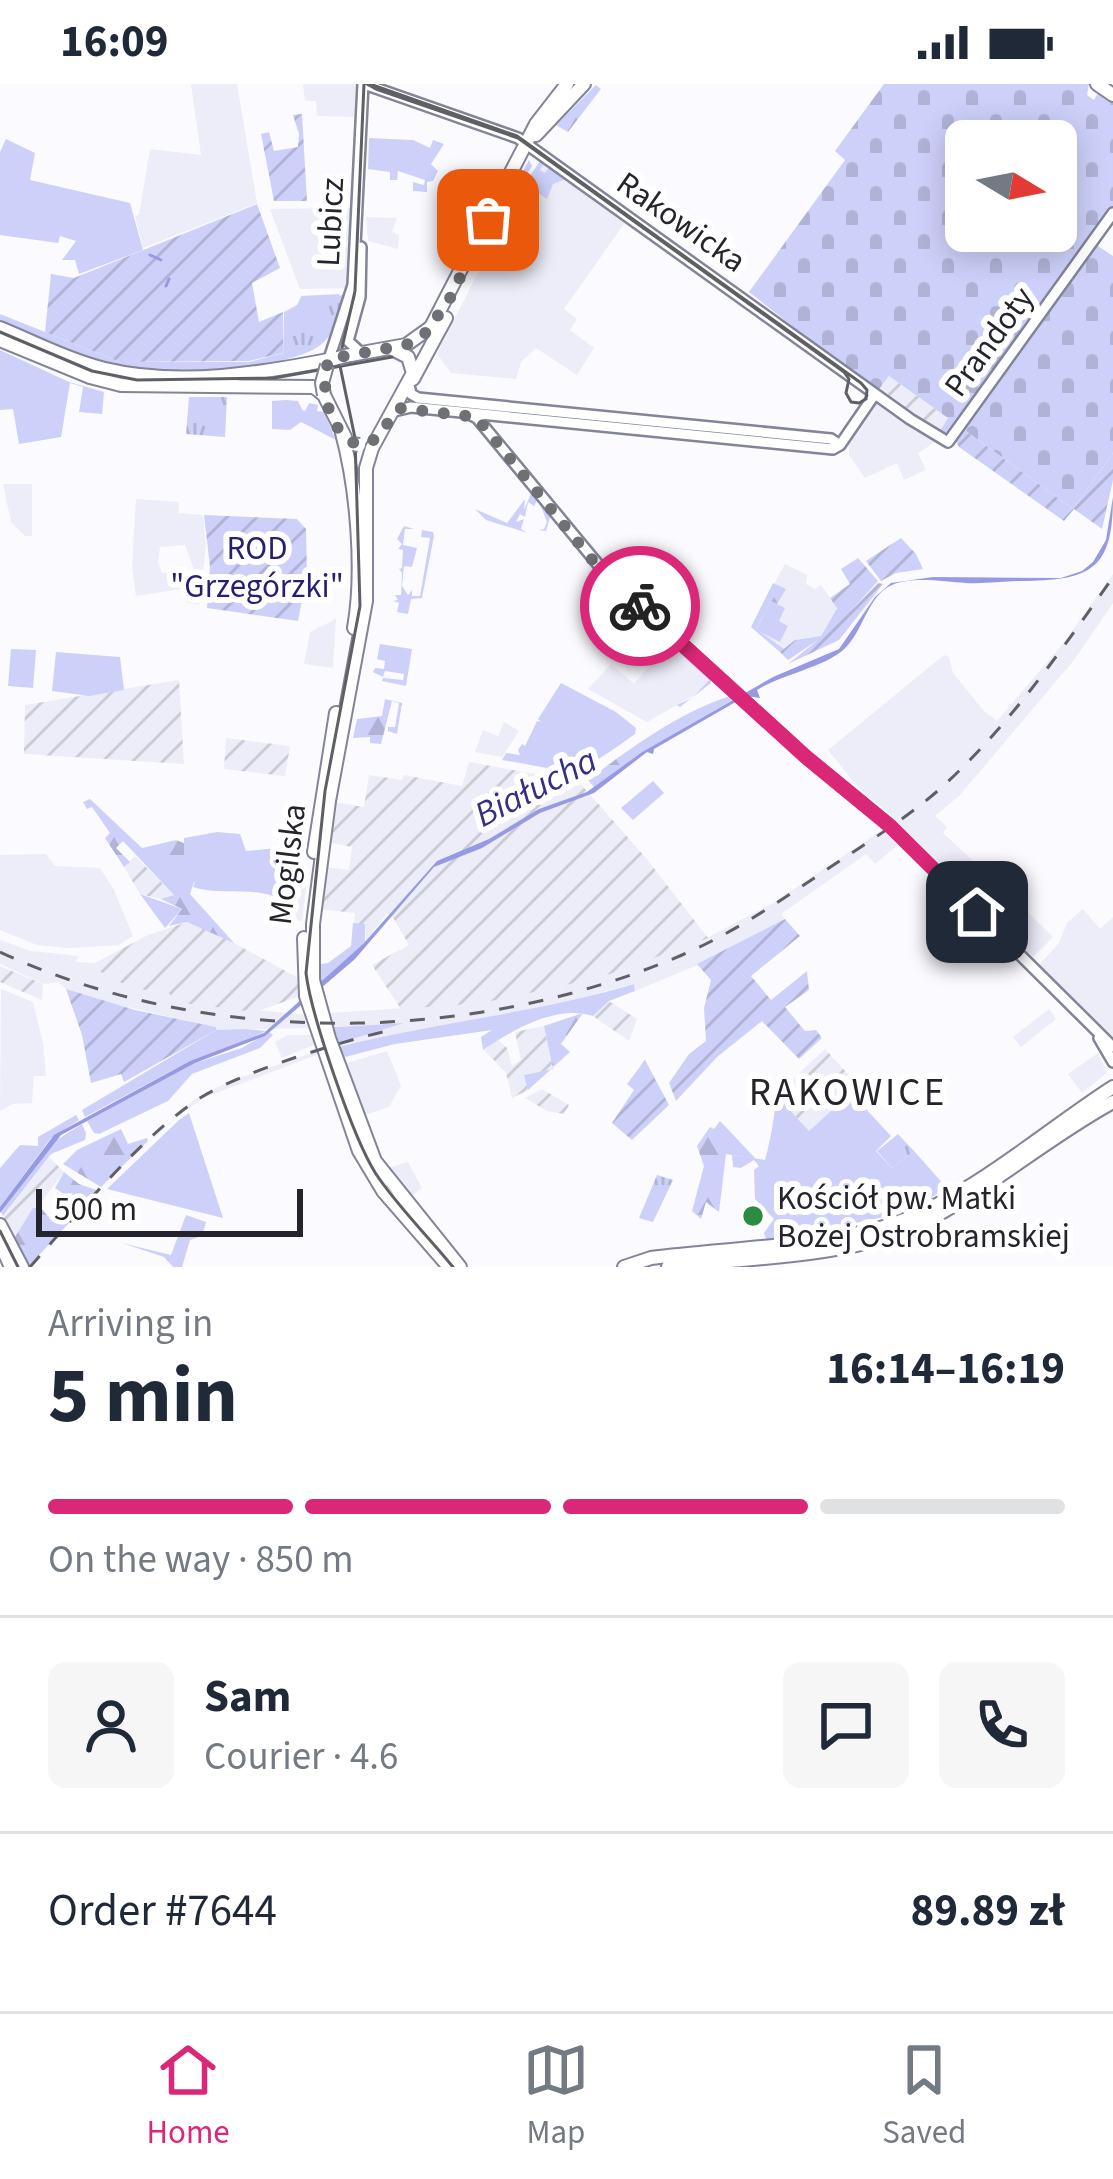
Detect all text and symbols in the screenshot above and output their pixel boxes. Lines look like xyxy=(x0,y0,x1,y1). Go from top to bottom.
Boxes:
text: 16:09 xyxy=(60,10,169,74)
north arrow xyxy=(945,120,1077,252)
map controls xyxy=(945,120,1077,252)
street label: Rakowicka xyxy=(607,160,755,284)
pin xyxy=(437,169,539,271)
street label: Lubicz xyxy=(305,176,356,268)
icon: bag xyxy=(455,187,521,253)
street label: Prandoty xyxy=(933,277,1046,407)
park label: ROD "Grzegórzki" xyxy=(170,525,344,610)
courier xyxy=(580,546,700,666)
icon: bike xyxy=(607,573,673,639)
water label: Białucha xyxy=(466,735,606,840)
street label: Mogilska xyxy=(257,801,318,927)
pin xyxy=(926,861,1028,963)
icon: home xyxy=(944,879,1010,945)
district label: RAKOWICE xyxy=(749,1065,947,1121)
place label: Kościół pw. Matki Bożej Ostrobramskiej xyxy=(777,1175,1070,1260)
scale bar xyxy=(36,1183,303,1236)
text: 500 m xyxy=(54,1186,137,1233)
marker: Kościół pw. Matki Bożej Ostrobramskiej xyxy=(740,1203,766,1229)
text: Arriving in xyxy=(48,1296,213,1352)
text: 16:14–16:19 xyxy=(826,1337,1065,1401)
text: 5 min xyxy=(48,1341,238,1452)
text: On the way · 850 m xyxy=(48,1532,354,1588)
button: person xyxy=(48,1662,174,1788)
button: chat xyxy=(783,1662,909,1788)
button: phone xyxy=(939,1662,1065,1788)
text: Sam xyxy=(204,1665,291,1729)
text: Courier · 4.6 xyxy=(204,1729,398,1785)
text: Order #7644 xyxy=(48,1879,277,1943)
text: 89.89 zł xyxy=(911,1879,1065,1943)
tab: Home xyxy=(147,2037,230,2156)
tab: Map xyxy=(523,2037,589,2156)
tab: Saved xyxy=(882,2037,966,2156)

